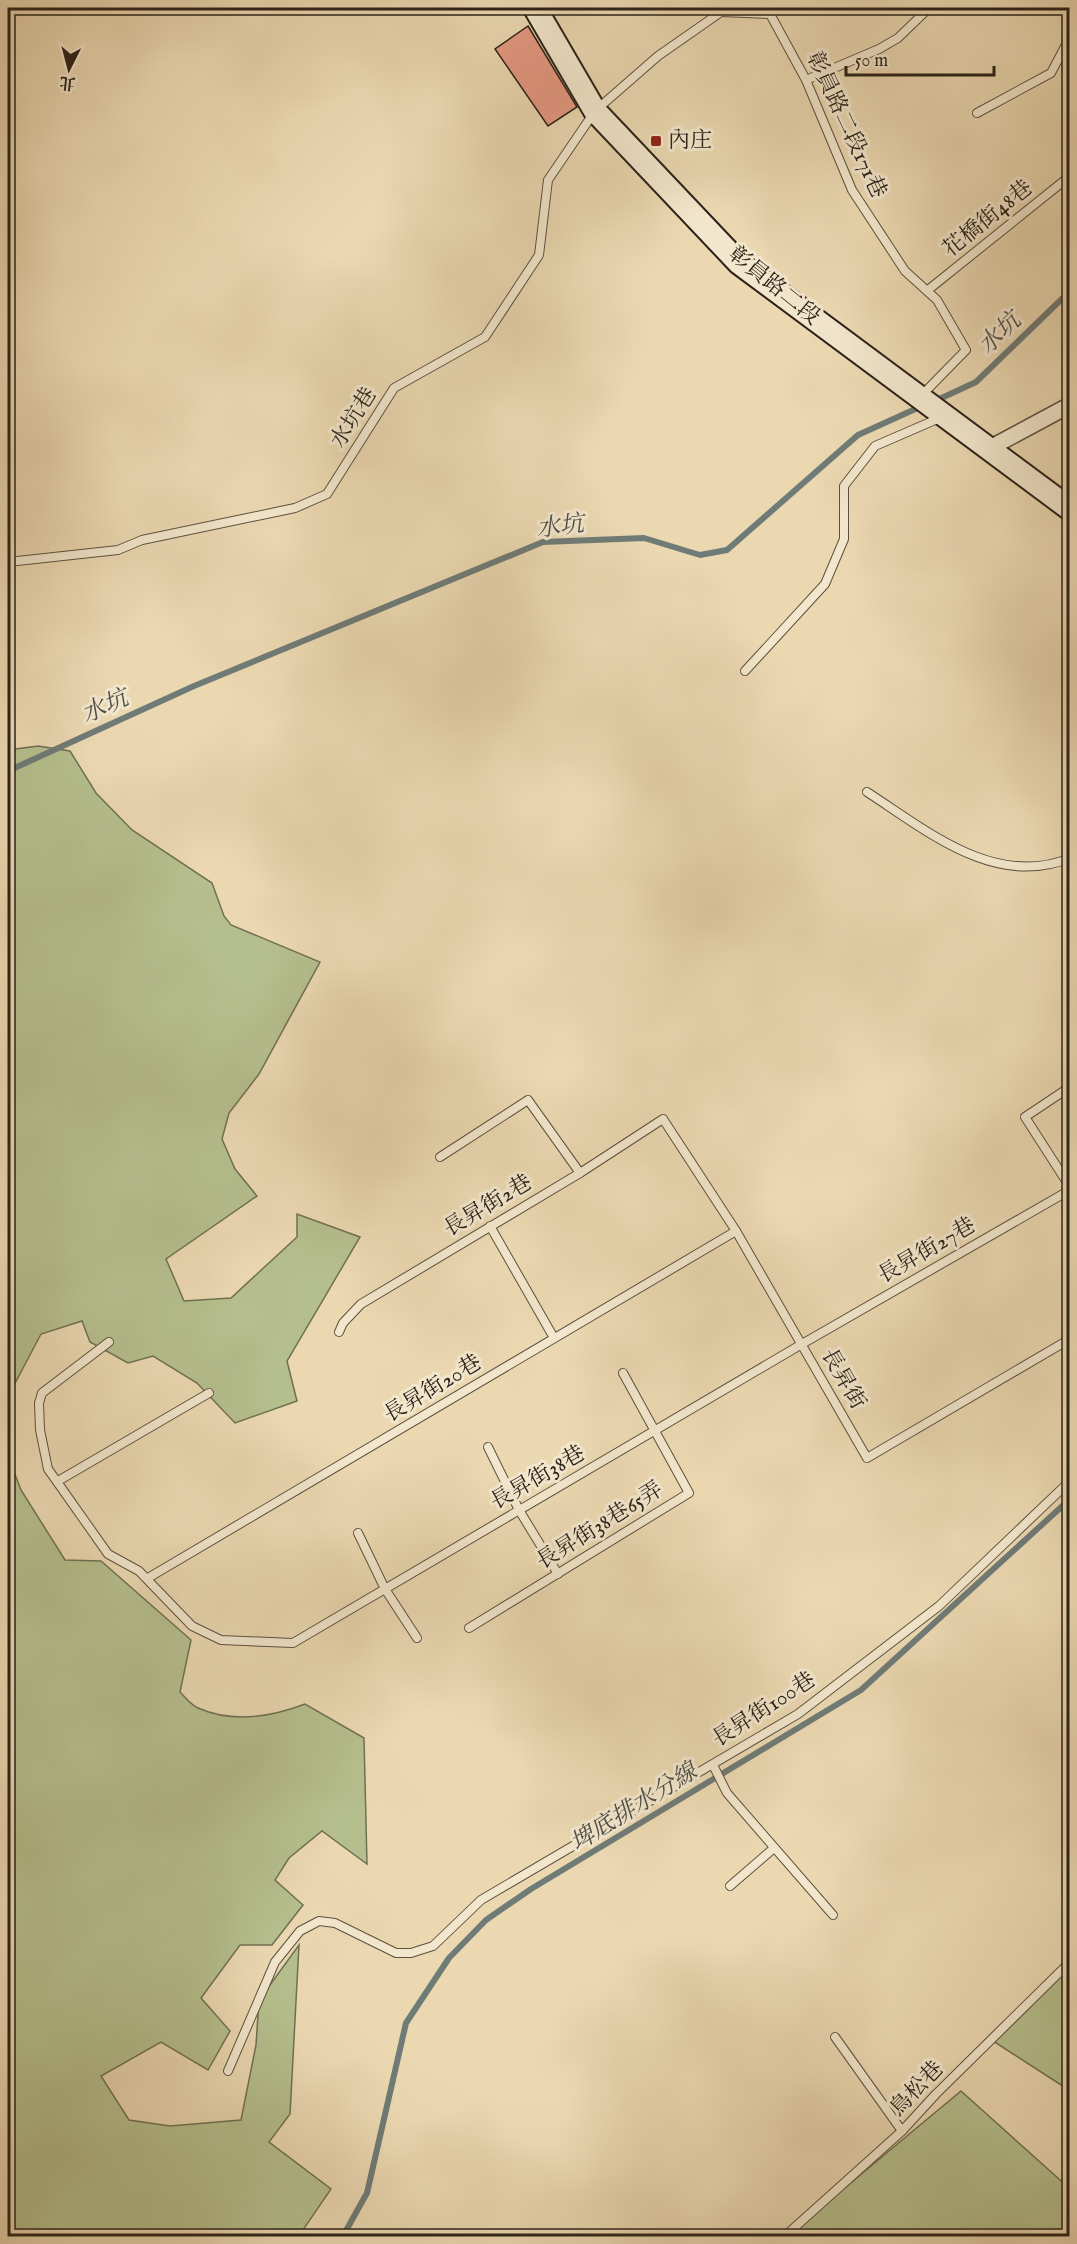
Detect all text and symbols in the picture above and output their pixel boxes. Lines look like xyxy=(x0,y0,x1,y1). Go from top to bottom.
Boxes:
north arrow xyxy=(39,39,99,99)
scale bar xyxy=(846,39,994,77)
street label: 彰員路二段171巷 xyxy=(800,47,892,203)
text: 50 m xyxy=(855,50,888,73)
text: 北 xyxy=(59,71,77,93)
place label: 內庄 xyxy=(668,127,712,155)
marker: 內庄 xyxy=(649,134,663,148)
street label: 花橋街48巷 xyxy=(937,174,1039,264)
street label: 彰員路二段 xyxy=(722,241,826,331)
water label: 水坑 xyxy=(972,303,1031,362)
street label: 水坑巷 xyxy=(325,383,383,453)
water label: 水坑 xyxy=(534,508,590,545)
water label: 水坑 xyxy=(77,681,137,731)
street label: 長昇街2巷 xyxy=(439,1169,537,1243)
street label: 長昇街27巷 xyxy=(873,1212,981,1290)
street label: 長昇街 xyxy=(814,1343,872,1415)
street label: 長昇街20巷 xyxy=(379,1349,487,1429)
street label: 長昇街38巷 xyxy=(486,1440,590,1516)
street label: 長昇街38巷65弄 xyxy=(531,1476,669,1576)
street label: 長昇街100巷 xyxy=(707,1666,821,1754)
water label: 埤底排水分線 xyxy=(565,1755,706,1859)
street label: 鳥松巷 xyxy=(884,2056,950,2122)

